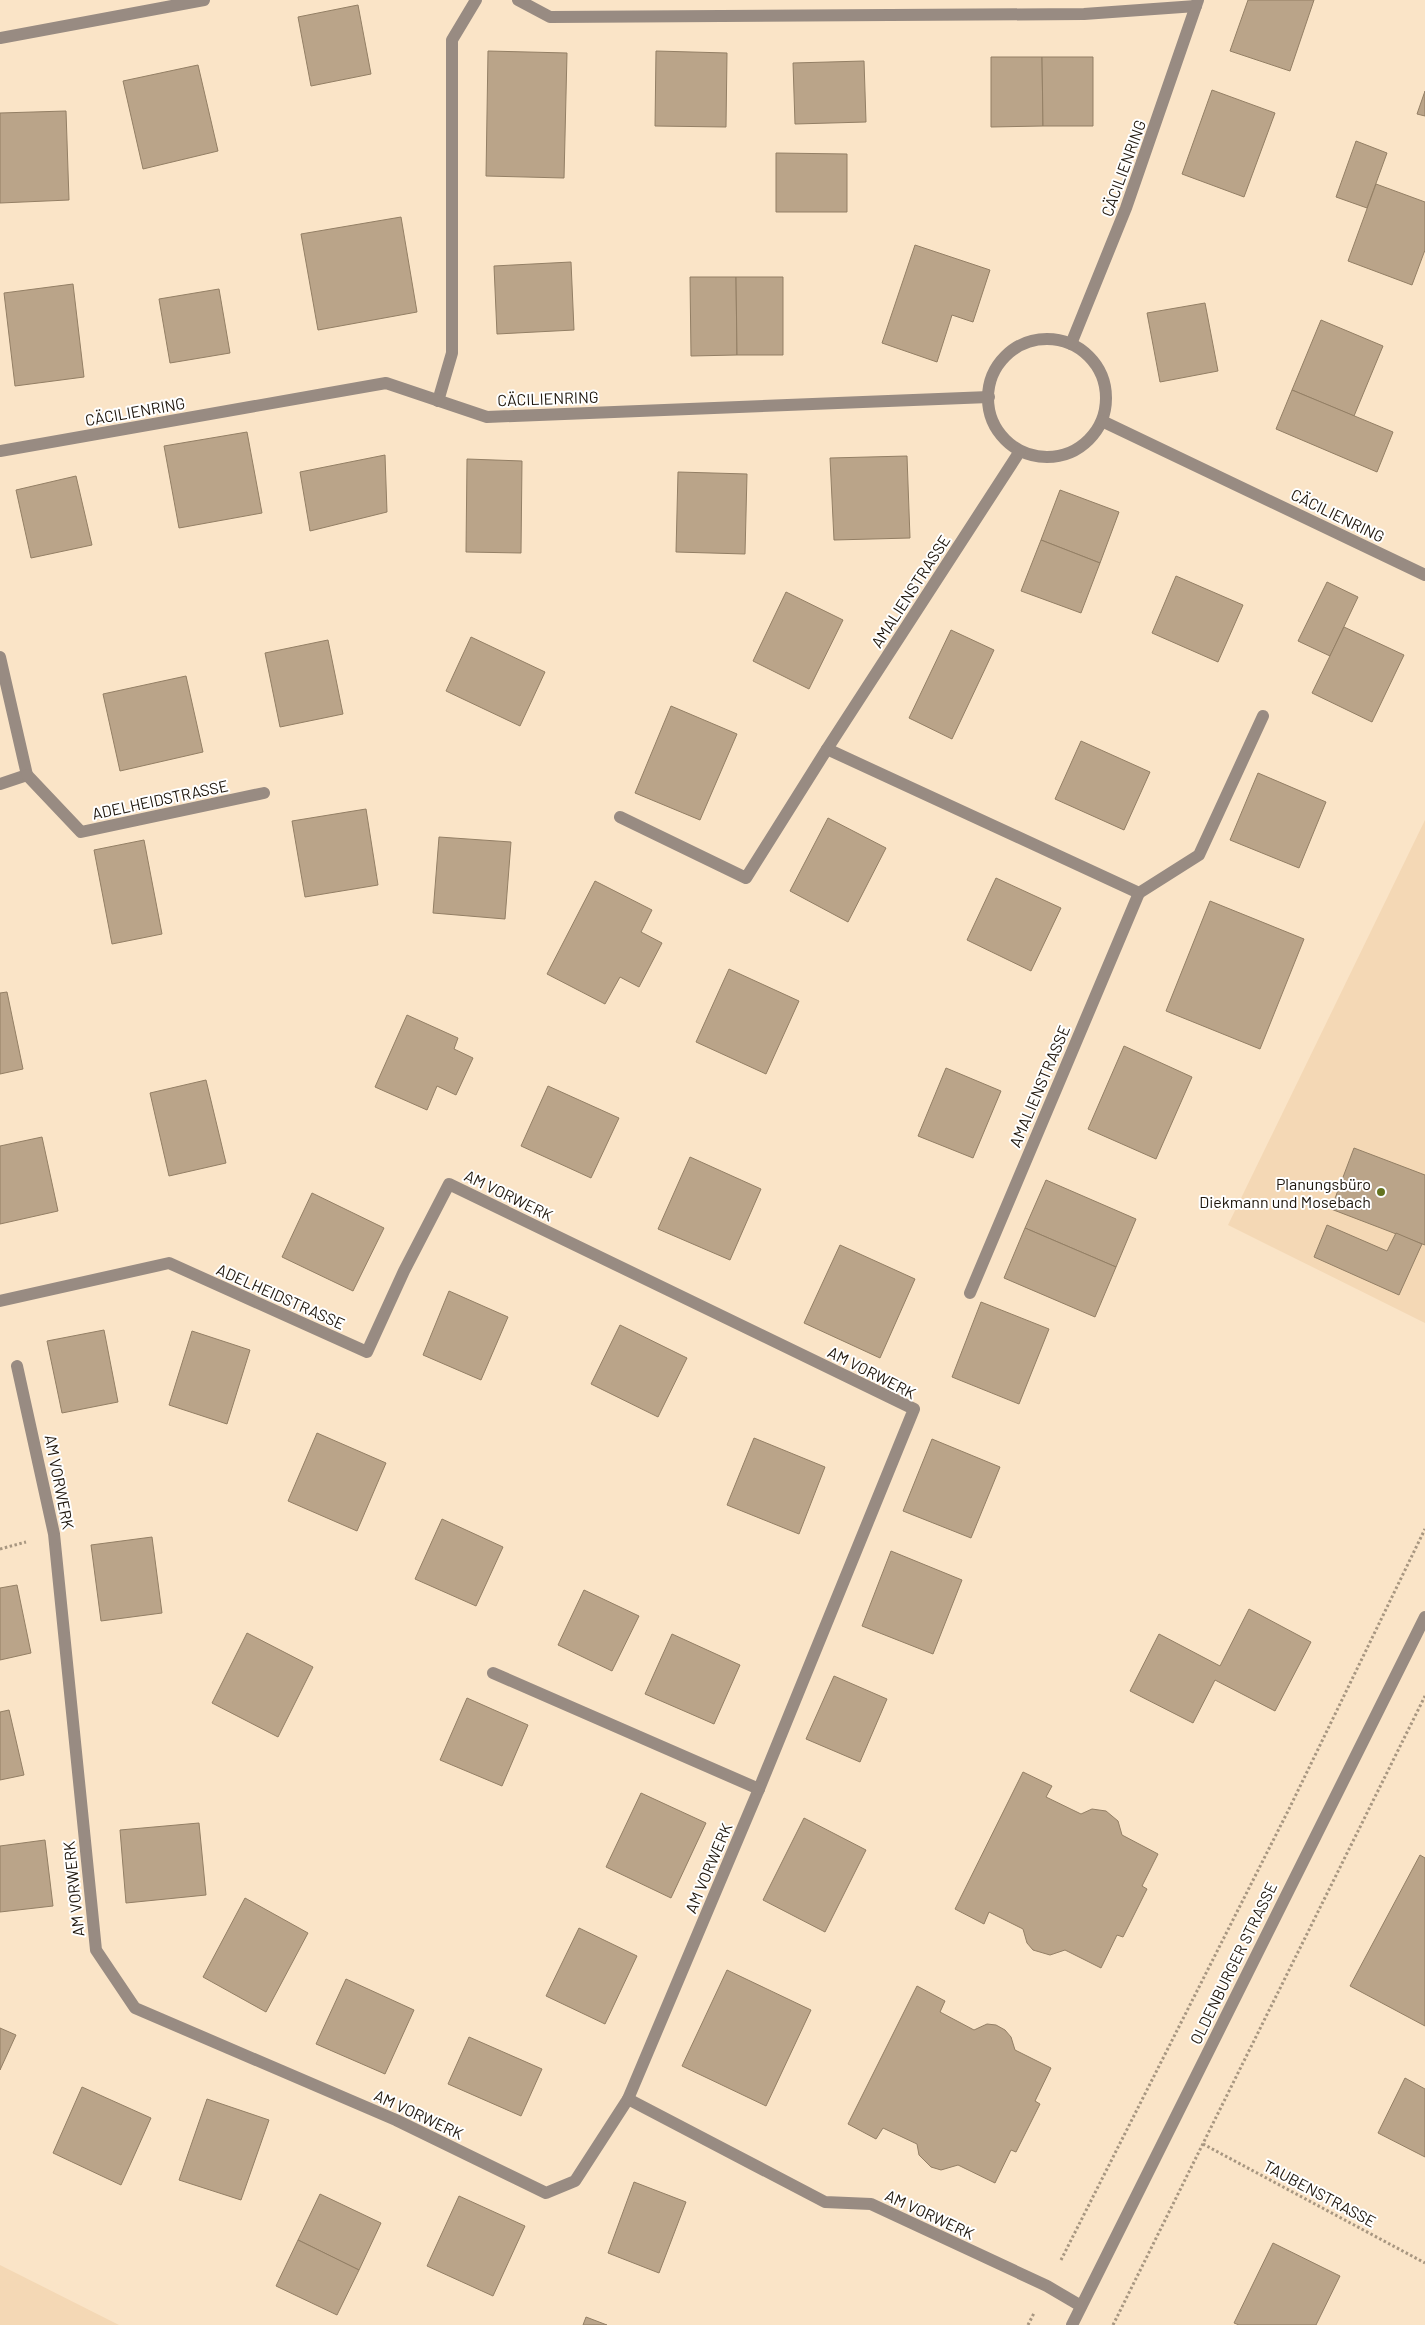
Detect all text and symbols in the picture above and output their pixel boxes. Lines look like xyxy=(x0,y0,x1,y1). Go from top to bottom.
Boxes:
street label: CÄCILIENRING xyxy=(1097,117,1149,219)
street label: CÄCILIENRING xyxy=(497,387,599,409)
street label: CÄCILIENRING xyxy=(83,393,187,429)
street label: CÄCILIENRING xyxy=(1288,484,1388,546)
street label: AMALIENSTRASSE xyxy=(866,531,954,651)
street label: ADELHEIDSTRASSE xyxy=(90,775,230,823)
street label: AMALIENSTRASSE xyxy=(1005,1022,1073,1150)
street label: AM VORWERK xyxy=(462,1165,557,1225)
place label: Planungsbüro Diekmann und Mosebach xyxy=(1199,1174,1371,1211)
marker: Planungsbüro Diekmann und Mosebach xyxy=(1375,1186,1387,1198)
street label: ADELHEIDSTRASSE xyxy=(214,1259,348,1333)
street label: AM VORWERK xyxy=(825,1342,919,1402)
street label: AM VORWERK xyxy=(42,1433,79,1531)
street label: AM VORWERK xyxy=(680,1820,736,1916)
street label: AM VORWERK xyxy=(59,1840,87,1938)
street label: OLDENBURGER STRASSE xyxy=(1185,1879,1281,2047)
street label: AM VORWERK xyxy=(371,2085,467,2143)
street label: TAUBENSTRASSE xyxy=(1260,2155,1380,2231)
street label: AM VORWERK xyxy=(882,2185,978,2243)

